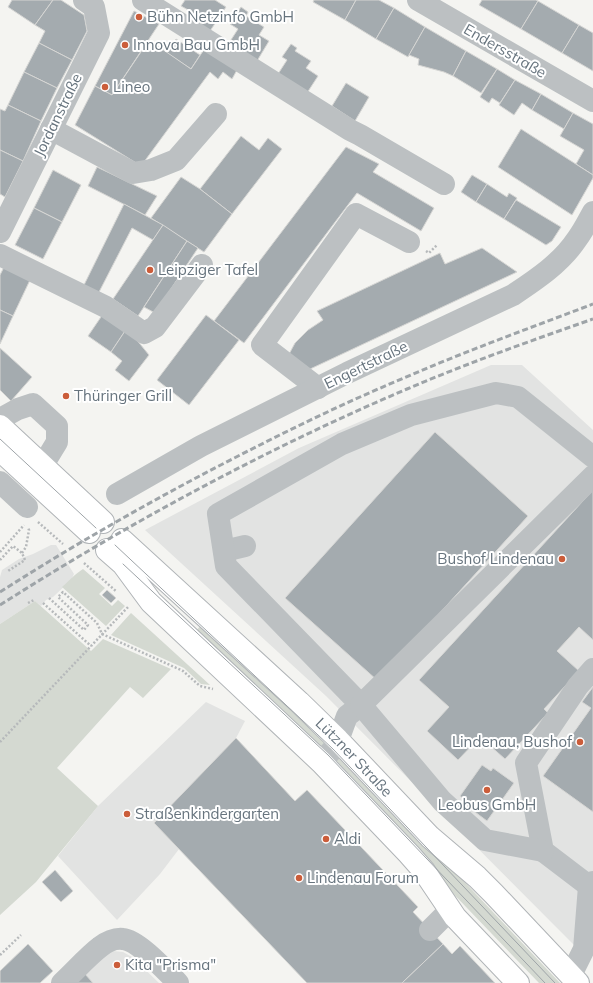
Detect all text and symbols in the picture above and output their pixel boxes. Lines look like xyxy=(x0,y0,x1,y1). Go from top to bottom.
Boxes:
place label: Bühn Netzinfo GmbH xyxy=(147,7,294,26)
marker: Bühn Netzinfo GmbH xyxy=(134,12,144,22)
street label: Endersstraße xyxy=(461,19,550,82)
place label: Innova Bau GmbH xyxy=(133,35,260,54)
marker: Innova Bau GmbH xyxy=(120,40,130,50)
street label: Jordanstraße xyxy=(29,70,86,160)
place label: Lineo xyxy=(113,77,150,96)
marker: Lineo xyxy=(100,82,110,92)
place label: Leipziger Tafel xyxy=(158,260,258,279)
marker: Leipziger Tafel xyxy=(145,265,155,275)
street label: Engertstraße xyxy=(321,336,411,393)
place label: Thüringer Grill xyxy=(74,386,172,405)
marker: Thüringer Grill xyxy=(61,391,71,401)
place label: Bushof Lindenau xyxy=(437,549,554,568)
marker: Bushof Lindenau xyxy=(557,554,567,564)
street label: Lützner Straße xyxy=(312,713,397,801)
place label: Lindenau, Bushof xyxy=(452,732,573,751)
marker: Lindenau, Bushof xyxy=(575,737,585,747)
marker: Leobus GmbH xyxy=(482,785,492,795)
place label: Leobus GmbH xyxy=(438,795,536,814)
place label: Straßenkindergarten xyxy=(135,804,279,823)
marker: Straßenkindergarten xyxy=(122,809,132,819)
place label: Aldi xyxy=(334,829,361,848)
marker: Aldi xyxy=(321,834,331,844)
place label: Lindenau Forum xyxy=(307,868,419,887)
marker: Lindenau Forum xyxy=(294,873,304,883)
place label: Kita "Prisma" xyxy=(125,955,216,974)
marker: Kita "Prisma" xyxy=(112,960,122,970)

